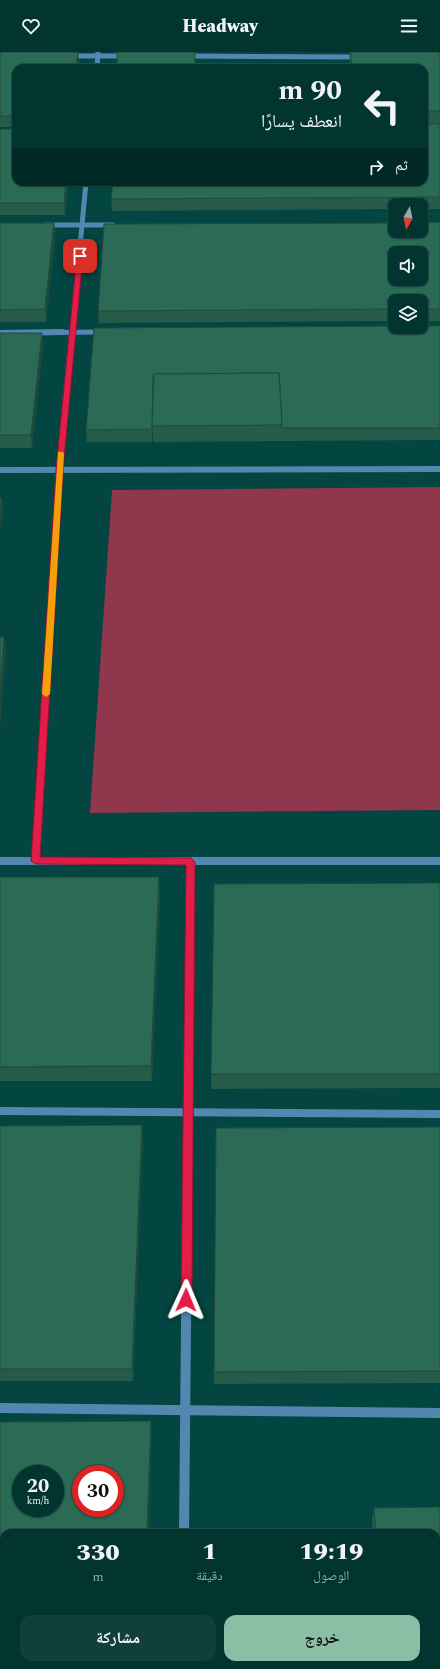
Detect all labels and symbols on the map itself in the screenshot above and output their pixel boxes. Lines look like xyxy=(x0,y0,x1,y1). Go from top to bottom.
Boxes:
north arrow xyxy=(388,198,428,238)
pin xyxy=(63,239,97,273)
position arrow xyxy=(165,1279,207,1321)
speed limit sign: 30 xyxy=(72,1465,124,1517)

